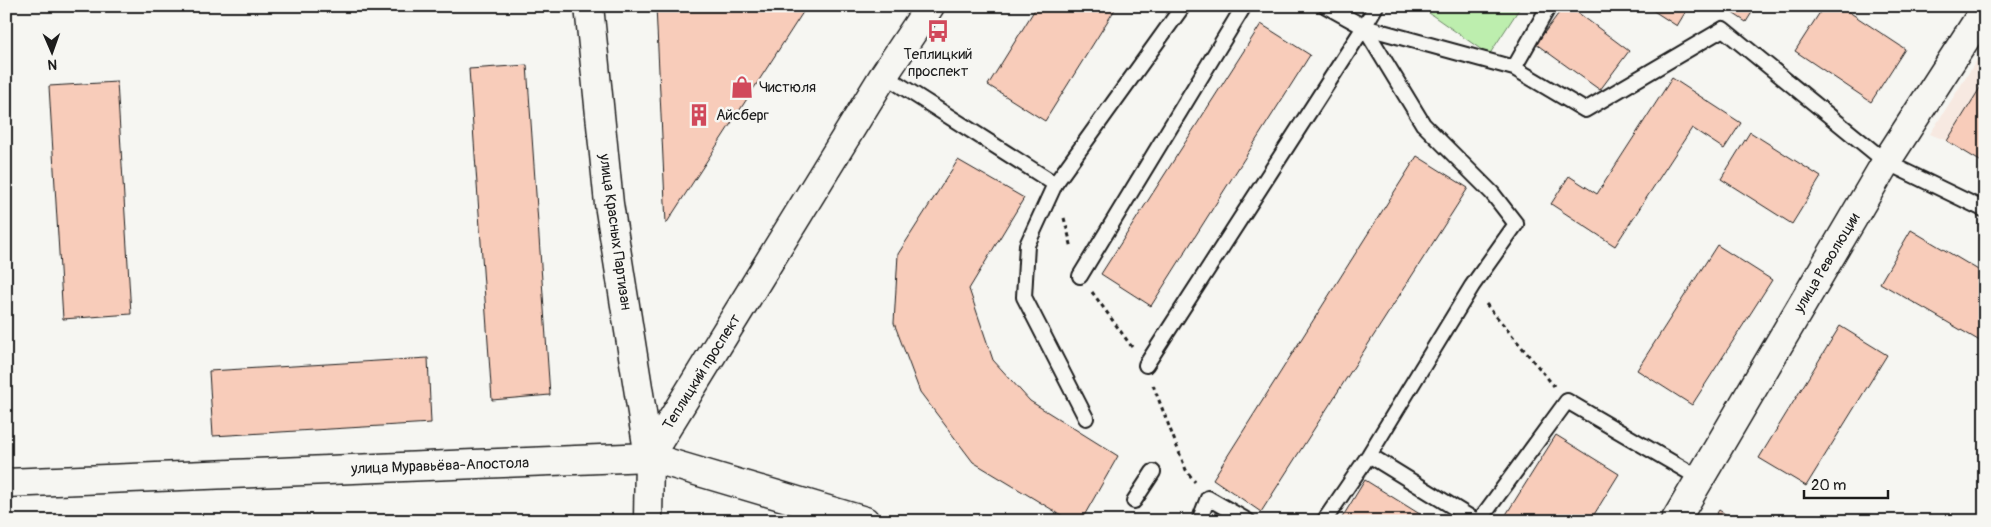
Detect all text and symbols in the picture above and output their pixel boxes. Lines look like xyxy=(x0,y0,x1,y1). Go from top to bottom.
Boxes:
bus stop icon: Теплицкий проспект xyxy=(925,18,951,44)
north arrow xyxy=(28,28,78,78)
place label: Теплицкий проспект xyxy=(904,45,972,81)
text: N xyxy=(47,56,57,73)
shop icon: Чистюля xyxy=(729,74,755,100)
place label: Чистюля xyxy=(759,78,816,97)
building icon: Айсберг xyxy=(686,102,712,128)
place label: Айсберг xyxy=(716,106,769,125)
street label: улица Красных Партизан xyxy=(594,152,635,311)
street label: улица Революции xyxy=(1789,209,1864,317)
street label: Теплицкий проспект xyxy=(659,310,746,433)
street label: улица Муравьёва-Апостола xyxy=(350,453,529,479)
scale bar xyxy=(1804,467,1887,499)
text: 20 m xyxy=(1811,476,1846,495)

